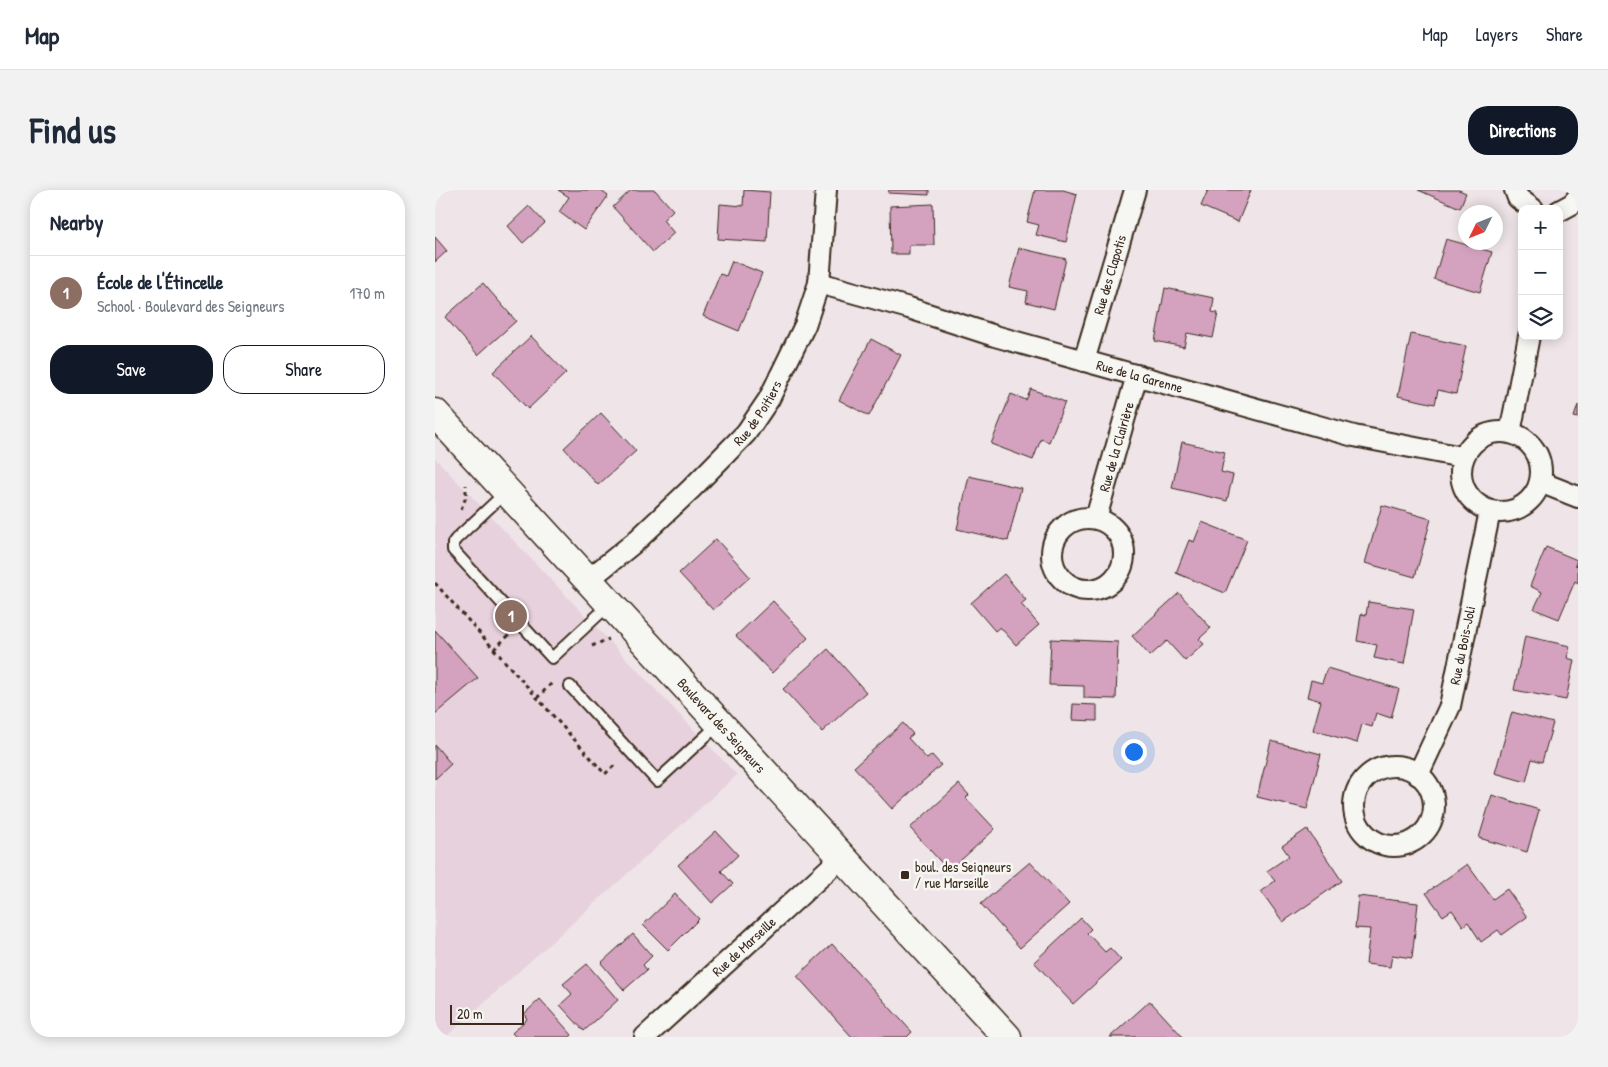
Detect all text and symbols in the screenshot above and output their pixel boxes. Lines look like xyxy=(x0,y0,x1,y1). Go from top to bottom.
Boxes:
text: Map xyxy=(25,19,59,51)
text: Map xyxy=(1422,22,1448,47)
text: Layers xyxy=(1476,22,1518,47)
text: Share xyxy=(1546,22,1583,47)
button: Directions xyxy=(1468,106,1578,155)
text: Find us xyxy=(30,107,116,154)
north arrow xyxy=(1458,205,1503,250)
map controls xyxy=(1518,205,1563,340)
button: + xyxy=(1518,205,1563,250)
text: Nearby xyxy=(50,208,103,237)
street label: Rue des Clapotis xyxy=(1088,232,1130,317)
button: − xyxy=(1518,250,1563,295)
text: École de l'Étincelle xyxy=(97,269,223,295)
text: 1 xyxy=(63,282,69,304)
text: 170 m xyxy=(350,282,385,304)
text: School · Boulevard des Seigneurs xyxy=(97,295,285,317)
button: layers xyxy=(1518,295,1563,340)
button: Save xyxy=(50,345,213,394)
button: Share xyxy=(223,345,385,394)
street label: Rue de la Garenne xyxy=(1094,355,1186,397)
street label: Rue de Poitiers xyxy=(729,377,786,450)
street label: Rue de la Clairière xyxy=(1094,399,1138,494)
pin: 1 xyxy=(495,597,527,635)
street label: Rue du Bois-Joli xyxy=(1445,604,1479,686)
street label: Boulevard des Seigneurs xyxy=(674,674,770,777)
your location xyxy=(1121,739,1147,765)
place label: boul. des Seigneurs / rue Marseille xyxy=(915,857,1011,892)
marker: boul. des Seigneurs / rue Marseille xyxy=(899,869,911,881)
street label: Rue de Marseille xyxy=(708,912,780,980)
scale bar xyxy=(450,1002,524,1025)
text: 20 m xyxy=(457,1004,483,1023)

